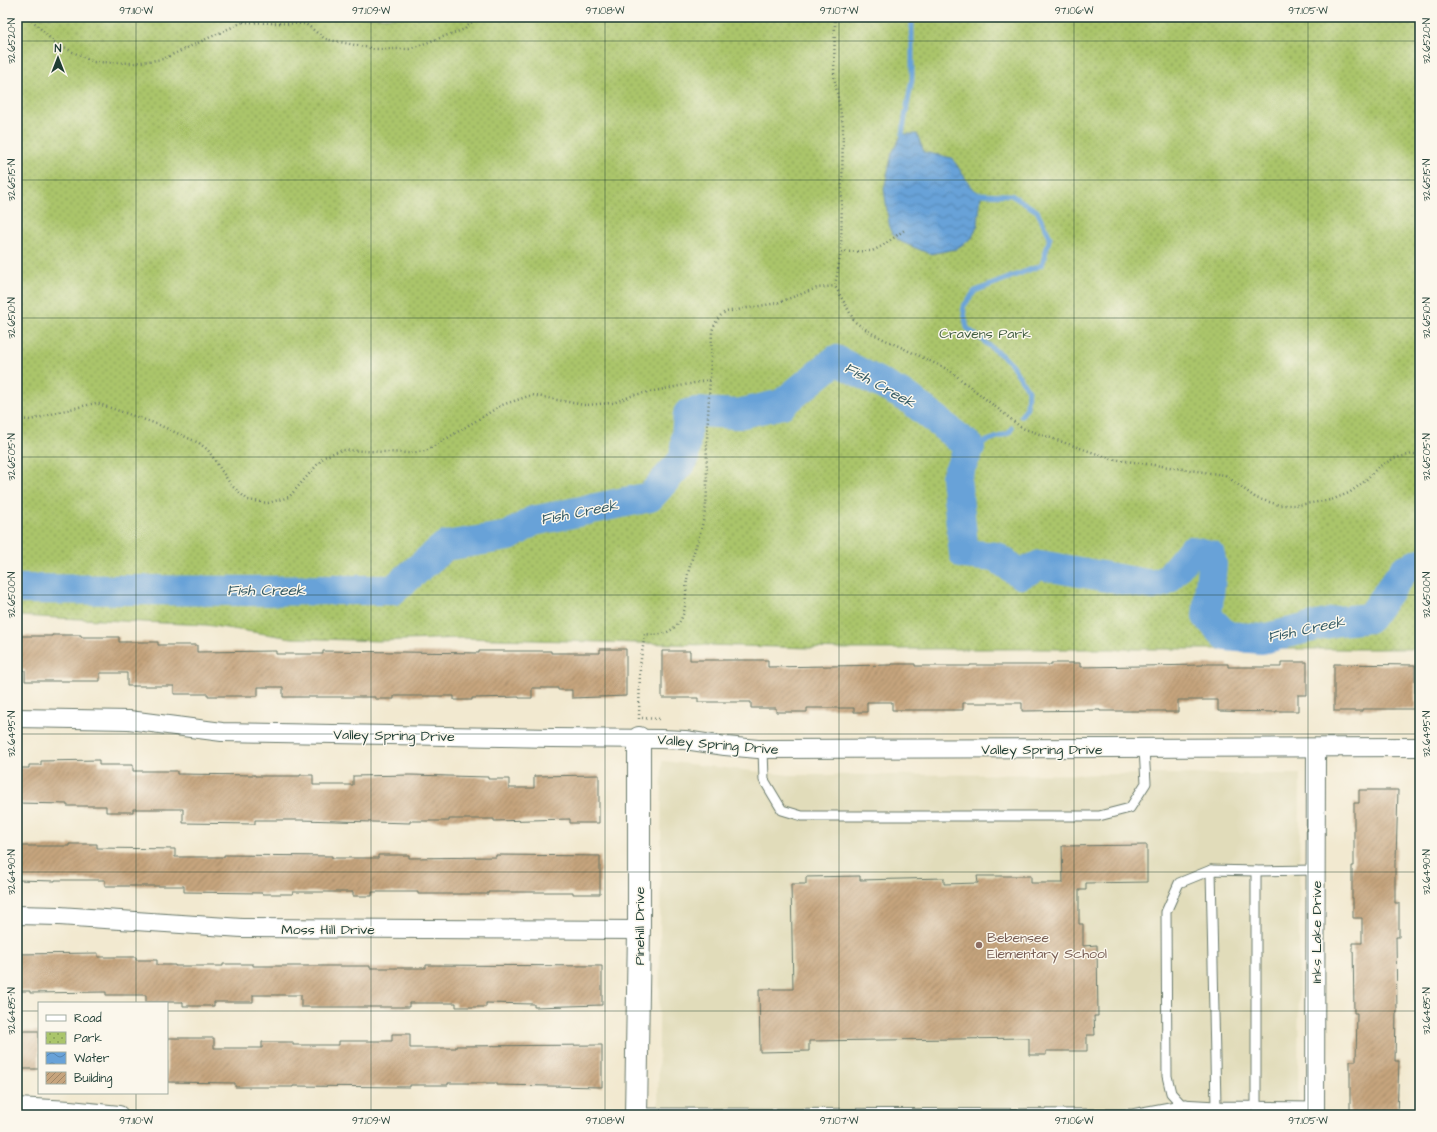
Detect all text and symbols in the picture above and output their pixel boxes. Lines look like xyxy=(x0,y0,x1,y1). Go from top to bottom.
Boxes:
text: 97.110°W xyxy=(119,4,153,18)
text: 97.109°W xyxy=(352,4,391,18)
text: 97.108°W xyxy=(586,4,625,18)
text: 97.107°W xyxy=(820,4,859,18)
text: 97.106°W xyxy=(1055,4,1094,18)
text: 97.105°W xyxy=(1288,4,1328,18)
text: 32.6520°N xyxy=(5,18,19,64)
text: 32.6520°N xyxy=(1420,18,1434,64)
north arrow xyxy=(38,38,78,78)
text: N xyxy=(55,41,62,56)
text: 32.6515°N xyxy=(5,159,19,201)
text: 32.6515°N xyxy=(1420,159,1434,201)
text: 32.6510°N xyxy=(5,297,19,339)
text: 32.6510°N xyxy=(1420,297,1434,339)
park label: Cravens Park xyxy=(939,324,1031,344)
water label: Fish Creek xyxy=(841,357,920,414)
text: 32.6505°N xyxy=(5,433,19,481)
text: 32.6505°N xyxy=(1420,433,1434,481)
water label: Fish Creek xyxy=(539,495,620,530)
text: 32.6500°N xyxy=(5,572,19,618)
text: 32.6500°N xyxy=(1420,572,1434,618)
water label: Fish Creek xyxy=(227,580,306,601)
water label: Fish Creek xyxy=(1266,611,1347,648)
text: 32.6495°N xyxy=(5,711,19,757)
text: 32.6495°N xyxy=(1420,711,1434,757)
street label: Valley Spring Drive xyxy=(333,725,455,747)
street label: Valley Spring Drive xyxy=(657,730,780,760)
street label: Valley Spring Drive xyxy=(981,740,1103,760)
text: 32.6490°N xyxy=(5,849,19,895)
text: 32.6490°N xyxy=(1420,849,1434,895)
street label: Inks Lake Drive xyxy=(1307,880,1327,983)
street label: Pinehill Drive xyxy=(630,886,650,965)
street label: Moss Hill Drive xyxy=(281,920,375,940)
place label: Bebensee Elementary School xyxy=(987,928,1107,964)
marker: Bebensee Elementary School xyxy=(974,940,984,950)
text: 32.6485°N xyxy=(5,987,19,1035)
text: 32.6485°N xyxy=(1420,987,1434,1035)
legend xyxy=(38,1002,168,1094)
text: Road xyxy=(74,1010,102,1027)
text: Park xyxy=(74,1030,102,1047)
text: Water xyxy=(74,1050,110,1067)
text: Building xyxy=(74,1070,112,1088)
text: 97.110°W xyxy=(119,1114,153,1128)
text: 97.109°W xyxy=(352,1114,391,1128)
text: 97.108°W xyxy=(586,1114,625,1128)
text: 97.107°W xyxy=(820,1114,859,1128)
text: 97.106°W xyxy=(1055,1114,1094,1128)
text: 97.105°W xyxy=(1288,1114,1328,1128)

